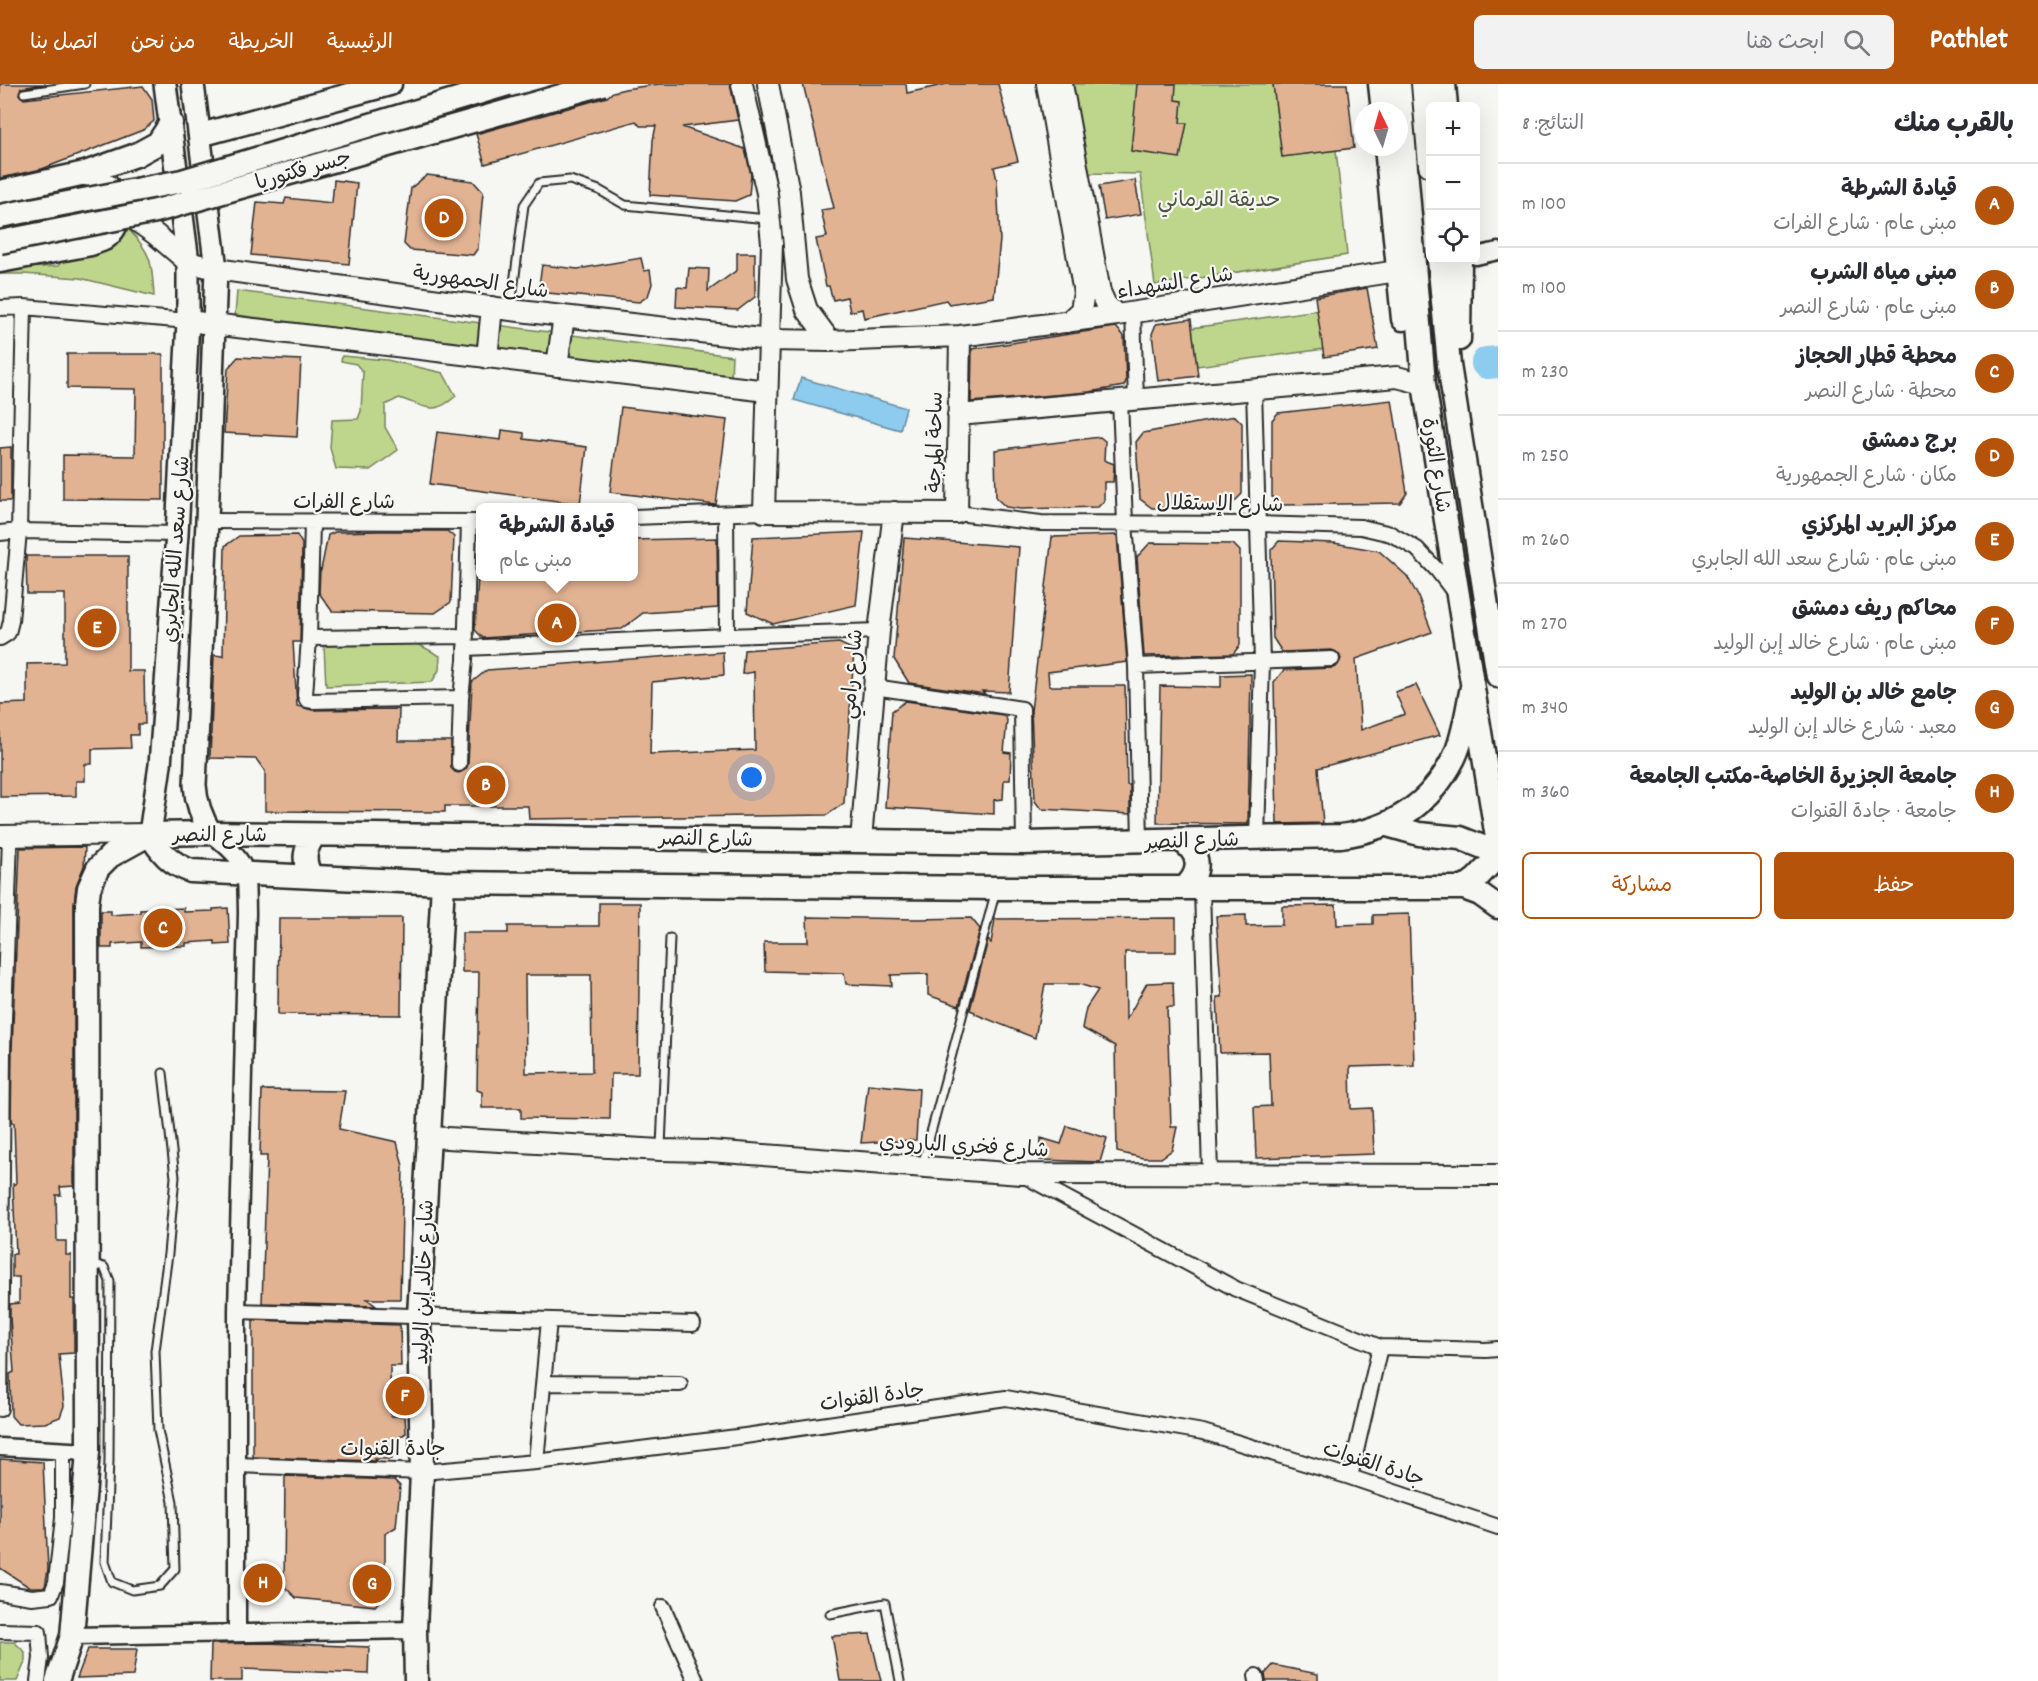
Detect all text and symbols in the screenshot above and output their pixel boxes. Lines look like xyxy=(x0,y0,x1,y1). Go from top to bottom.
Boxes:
search box xyxy=(1474,15,1894,69)
text: Pathlet xyxy=(1930,22,2008,62)
icon: search xyxy=(1840,26,1873,59)
text: ابحث هنا xyxy=(1746,28,1825,59)
text: اتصل بنا xyxy=(30,29,98,59)
text: من نحن xyxy=(131,29,195,59)
text: الخريطة xyxy=(228,29,294,59)
text: الرئيسية xyxy=(327,29,393,59)
north arrow xyxy=(1354,102,1408,156)
map controls xyxy=(1426,102,1480,264)
button: + xyxy=(1426,102,1480,156)
text: بالقرب منك xyxy=(1894,107,2014,144)
text: النتائج: 8 xyxy=(1522,111,1584,139)
street label: جسر فكتوريا xyxy=(252,144,355,200)
button: − xyxy=(1426,156,1480,210)
text: قيادة الشرطة xyxy=(1841,175,1957,206)
park label: حديقة القرماني xyxy=(1157,187,1281,218)
text: 100 m xyxy=(1522,191,1567,219)
text: A xyxy=(1989,191,2000,219)
pin: D xyxy=(424,196,464,240)
button: locate xyxy=(1426,210,1480,264)
text: مبنى عام · شارع الفرات xyxy=(1773,211,1957,239)
text: مبنى مياه الشرب xyxy=(1810,259,1957,290)
street label: شارع الجمهورية xyxy=(411,260,550,308)
street label: شارع الشهداء xyxy=(1115,261,1236,309)
text: 100 m xyxy=(1522,275,1567,303)
text: B xyxy=(1990,275,1999,303)
text: مبنى عام · شارع النصر xyxy=(1781,295,1957,323)
text: محطة قطار الحجاز xyxy=(1797,343,1957,374)
text: 230 m xyxy=(1522,359,1569,387)
text: C xyxy=(1990,359,1999,387)
text: محطة · شارع النصر xyxy=(1805,379,1957,407)
street label: ساحة المرجة xyxy=(921,391,953,493)
street label: شارع الثورة xyxy=(1412,416,1456,515)
text: برج دمشق xyxy=(1862,427,1957,458)
text: 250 m xyxy=(1522,443,1569,471)
text: D xyxy=(1989,443,2000,471)
street label: شارع سعد الله الجابري xyxy=(156,455,200,644)
text: مكان · شارع الجمهورية xyxy=(1776,463,1957,491)
street label: شارع الفرات xyxy=(293,489,395,519)
street label: شارع الإستقلال xyxy=(1156,490,1284,522)
popup xyxy=(476,503,638,581)
text: مركز البريد المركزي xyxy=(1802,511,1957,542)
text: قيادة الشرطة xyxy=(499,512,615,543)
text: 260 m xyxy=(1522,527,1570,555)
text: E xyxy=(1990,527,1999,555)
text: مبنى عام · شارع سعد الله الجابري xyxy=(1692,547,1957,575)
text: مبنى عام xyxy=(499,548,572,576)
text: محاكم ريف دمشق xyxy=(1792,595,1957,626)
pin: A xyxy=(538,600,576,646)
pin: E xyxy=(78,606,116,650)
text: 270 m xyxy=(1522,611,1568,639)
text: F xyxy=(1990,611,1999,639)
street label: شارع رامي xyxy=(835,628,874,721)
text: مبنى عام · شارع خالد إبن الوليد xyxy=(1713,631,1957,659)
text: جامع خالد بن الوليد xyxy=(1790,679,1957,710)
text: 340 m xyxy=(1522,695,1568,723)
text: G xyxy=(1989,695,2000,723)
text: معبد · شارع خالد إبن الوليد xyxy=(1748,715,1957,743)
pin: B xyxy=(466,762,506,808)
your location xyxy=(737,763,766,792)
text: جامعة الجزيرة الخاصة-مكتب الجامعة xyxy=(1629,763,1957,794)
text: 360 m xyxy=(1522,779,1570,807)
text: H xyxy=(1989,779,2000,807)
text: جامعة · جادة القنوات xyxy=(1791,799,1957,827)
street label: شارع النصر xyxy=(171,822,267,852)
street label: شارع النصر xyxy=(657,825,753,857)
street label: شارع النصر xyxy=(1143,826,1240,860)
button: مشاركة xyxy=(1522,852,1762,919)
button: حفظ xyxy=(1774,852,2014,919)
pin: C xyxy=(144,906,182,950)
street label: شارع فخري البارودي xyxy=(878,1129,1049,1167)
street label: شارع خالد إبن الوليد xyxy=(408,1199,444,1365)
pin: F xyxy=(386,1374,424,1418)
street label: جادة القنوات xyxy=(818,1377,927,1421)
street label: جادة القنوات xyxy=(1318,1435,1428,1496)
street label: جادة القنوات xyxy=(340,1436,446,1466)
pin: H xyxy=(244,1560,282,1606)
pin: G xyxy=(352,1562,392,1606)

